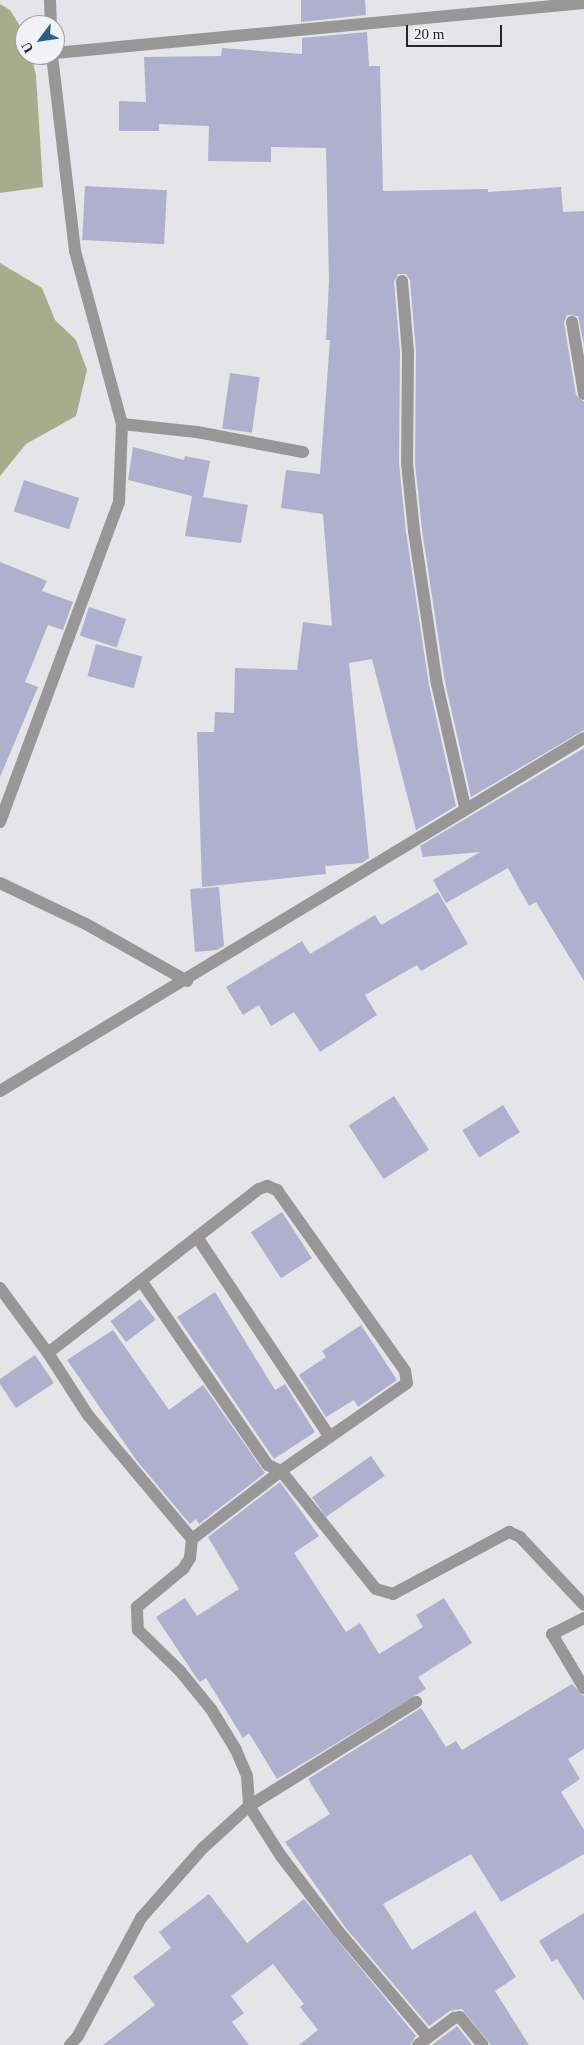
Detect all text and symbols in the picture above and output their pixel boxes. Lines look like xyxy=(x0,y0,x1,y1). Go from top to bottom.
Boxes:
north arrow xyxy=(15,15,65,65)
scale bar xyxy=(409,15,505,47)
text: 20 m xyxy=(414,26,444,42)
text: U xyxy=(19,39,37,56)

